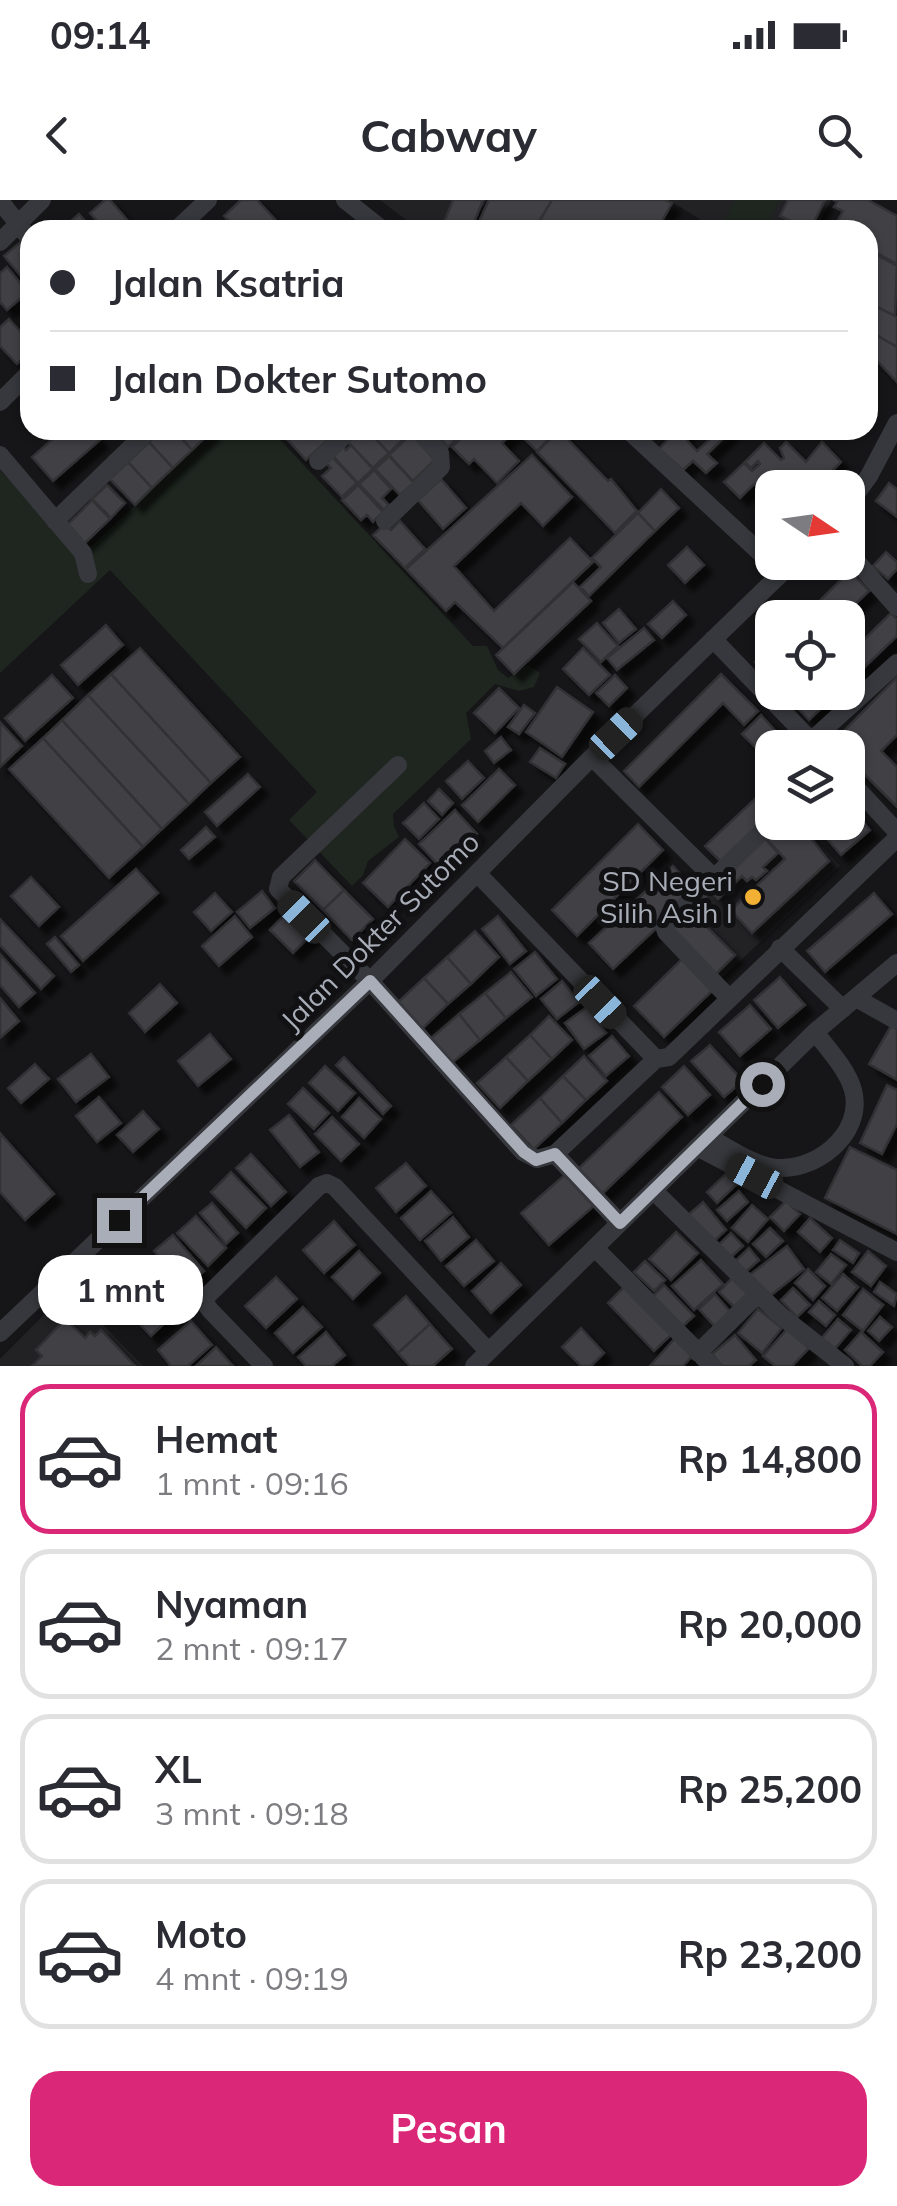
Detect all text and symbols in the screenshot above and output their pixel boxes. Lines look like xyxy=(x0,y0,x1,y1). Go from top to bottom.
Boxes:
text: 09:14 xyxy=(50,11,151,59)
text: Cabway xyxy=(360,107,537,163)
icon: back xyxy=(30,108,85,163)
icon: search xyxy=(812,108,867,163)
text: Jalan Ksatria xyxy=(110,259,344,307)
text: Jalan Dokter Sutomo xyxy=(110,355,487,403)
north arrow xyxy=(755,470,865,580)
map controls xyxy=(755,470,865,840)
button: locate xyxy=(755,600,865,710)
car xyxy=(584,702,648,766)
button: layers xyxy=(755,730,865,840)
street label: Jalan Dokter Sutomo xyxy=(273,824,486,1037)
place label: SD Negeri Silih Asih I xyxy=(600,863,733,930)
car xyxy=(272,885,336,949)
marker: SD Negeri Silih Asih I xyxy=(742,886,764,908)
car xyxy=(568,970,632,1034)
route start xyxy=(740,1062,785,1107)
car xyxy=(720,1149,788,1203)
route end xyxy=(97,1198,142,1243)
callout: 1 mnt xyxy=(36,1255,202,1325)
text: 1 mnt xyxy=(76,1270,165,1310)
icon: car xyxy=(35,1414,125,1504)
text: Hemat xyxy=(155,1415,277,1463)
text: Rp 14,800 xyxy=(678,1435,862,1483)
text: 1 mnt · 09:16 xyxy=(155,1463,349,1503)
icon: car xyxy=(35,1579,125,1669)
text: Nyaman xyxy=(155,1580,308,1628)
text: Rp 20,000 xyxy=(678,1600,862,1648)
text: 2 mnt · 09:17 xyxy=(155,1628,349,1668)
icon: car xyxy=(35,1744,125,1834)
text: XL xyxy=(155,1745,202,1793)
text: Rp 25,200 xyxy=(678,1765,862,1813)
text: 3 mnt · 09:18 xyxy=(155,1793,349,1833)
icon: car xyxy=(35,1909,125,1999)
text: Moto xyxy=(155,1910,247,1958)
text: Rp 23,200 xyxy=(678,1930,862,1978)
text: 4 mnt · 09:19 xyxy=(155,1958,349,1998)
button: Pesan xyxy=(30,2071,867,2186)

